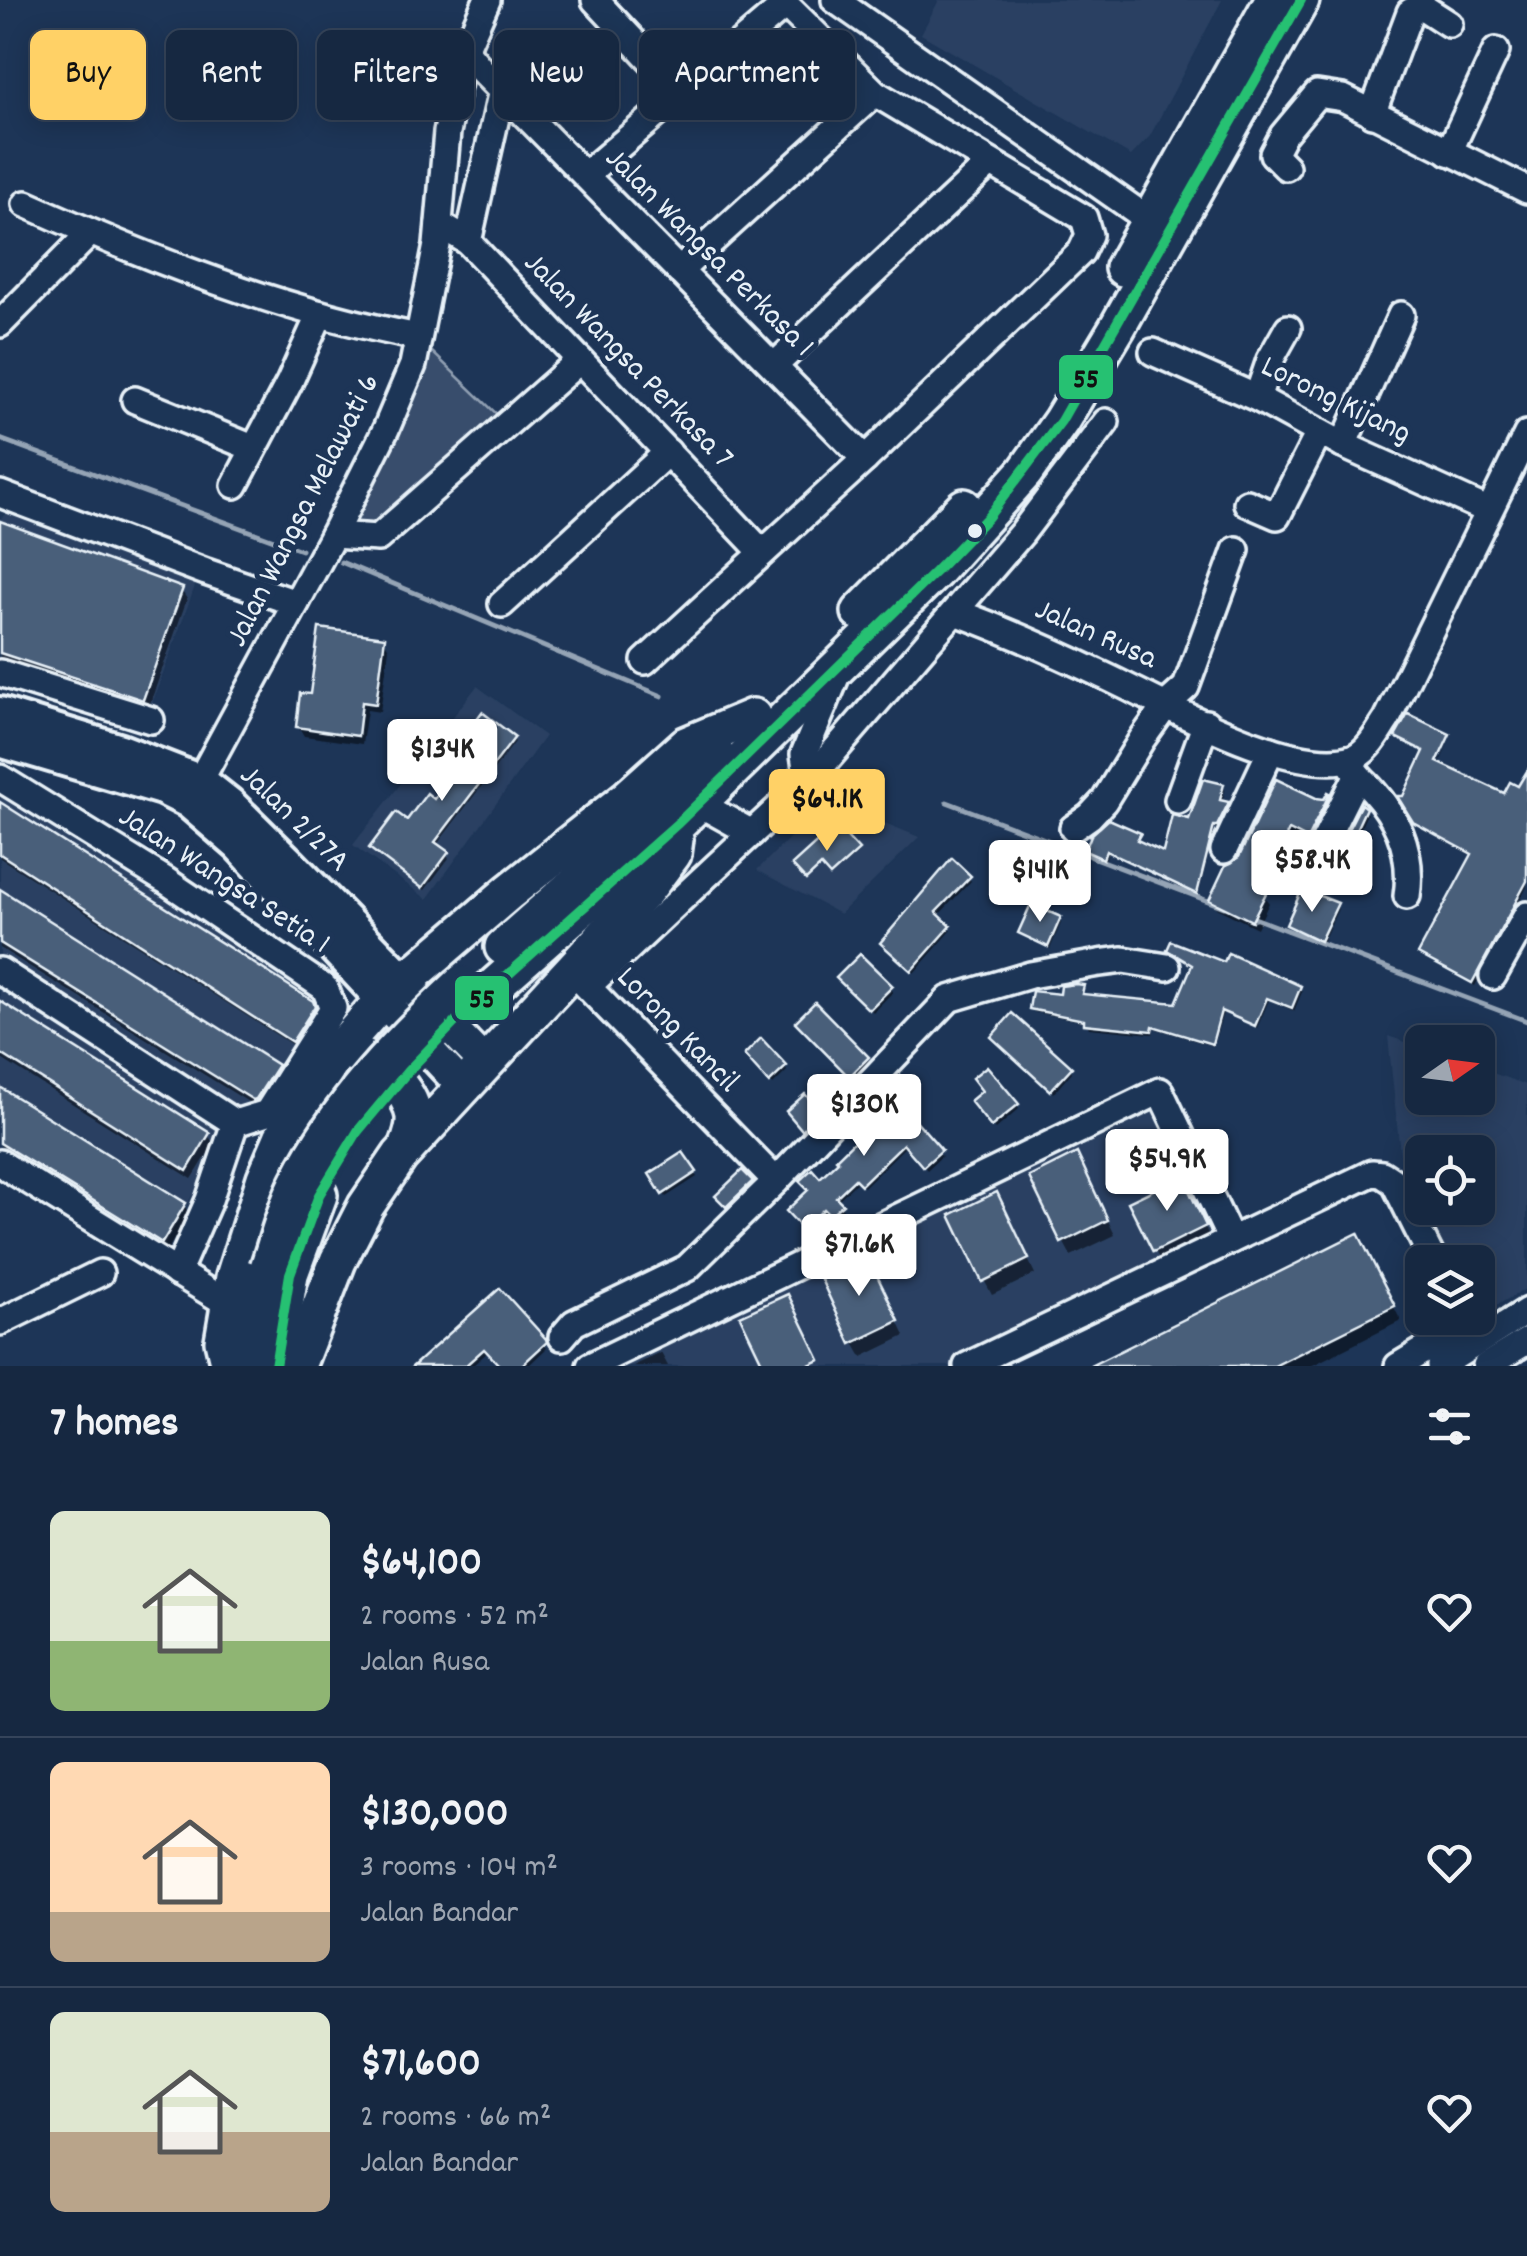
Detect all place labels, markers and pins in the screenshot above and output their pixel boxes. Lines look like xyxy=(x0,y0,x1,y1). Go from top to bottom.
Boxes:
unlabelled marker xyxy=(965,521,985,541)
pin: $134K xyxy=(372,719,512,804)
pin: $64.1K xyxy=(746,769,908,854)
pin: $58.4K xyxy=(1231,830,1393,915)
pin: $141K xyxy=(970,840,1110,925)
pin: $130K xyxy=(794,1074,934,1159)
pin: $54.9K xyxy=(1086,1129,1248,1214)
pin: $71.6K xyxy=(778,1214,940,1299)

